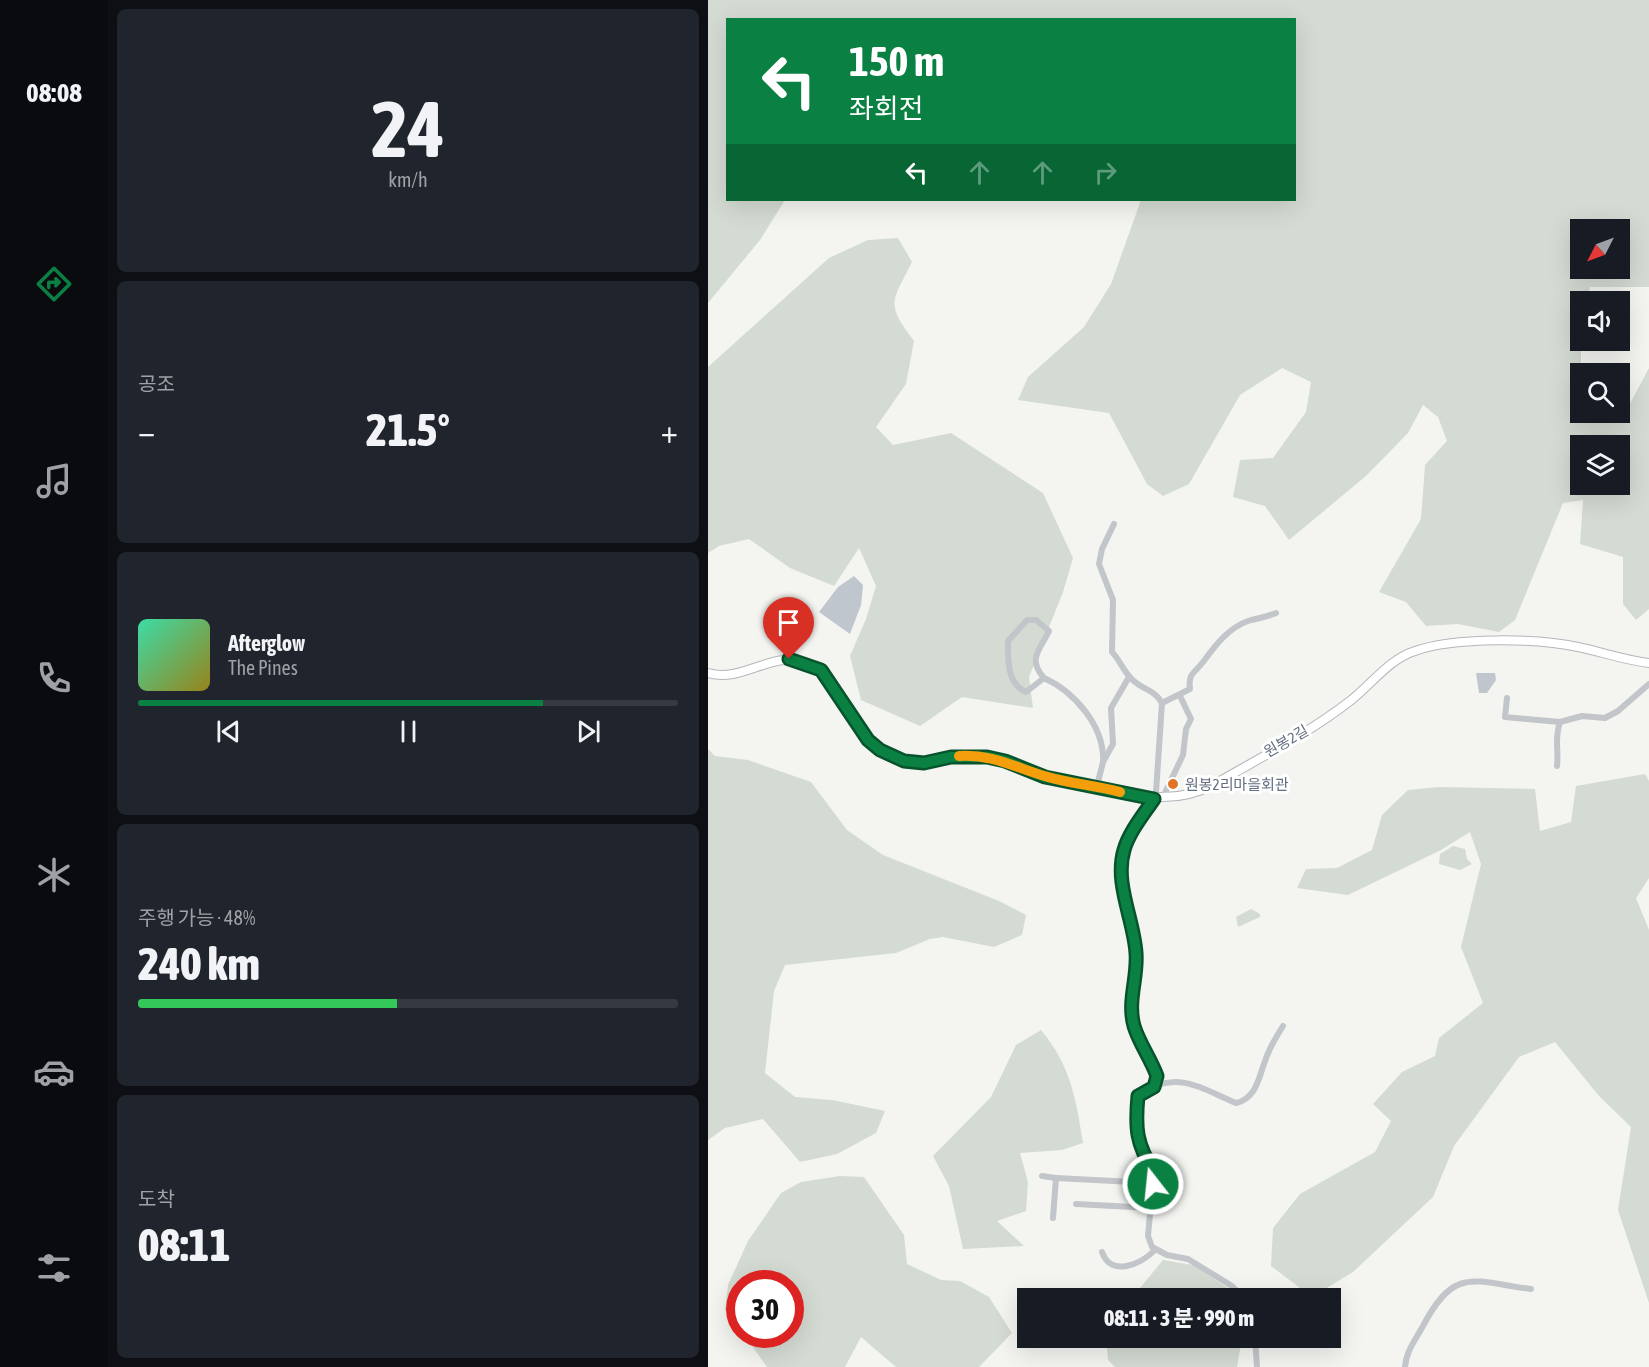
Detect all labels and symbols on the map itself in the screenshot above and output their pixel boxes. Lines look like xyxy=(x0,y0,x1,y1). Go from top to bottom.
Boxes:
north arrow xyxy=(1570,219,1630,279)
pin xyxy=(763,597,814,659)
street label: 원봉2길 xyxy=(1261,722,1311,760)
place label: 원봉2리마을회관 xyxy=(1185,776,1289,793)
marker: 원봉2리마을회관 xyxy=(1166,777,1180,791)
position arrow xyxy=(1121,1152,1185,1216)
speed limit sign: 30 xyxy=(726,1270,804,1348)

